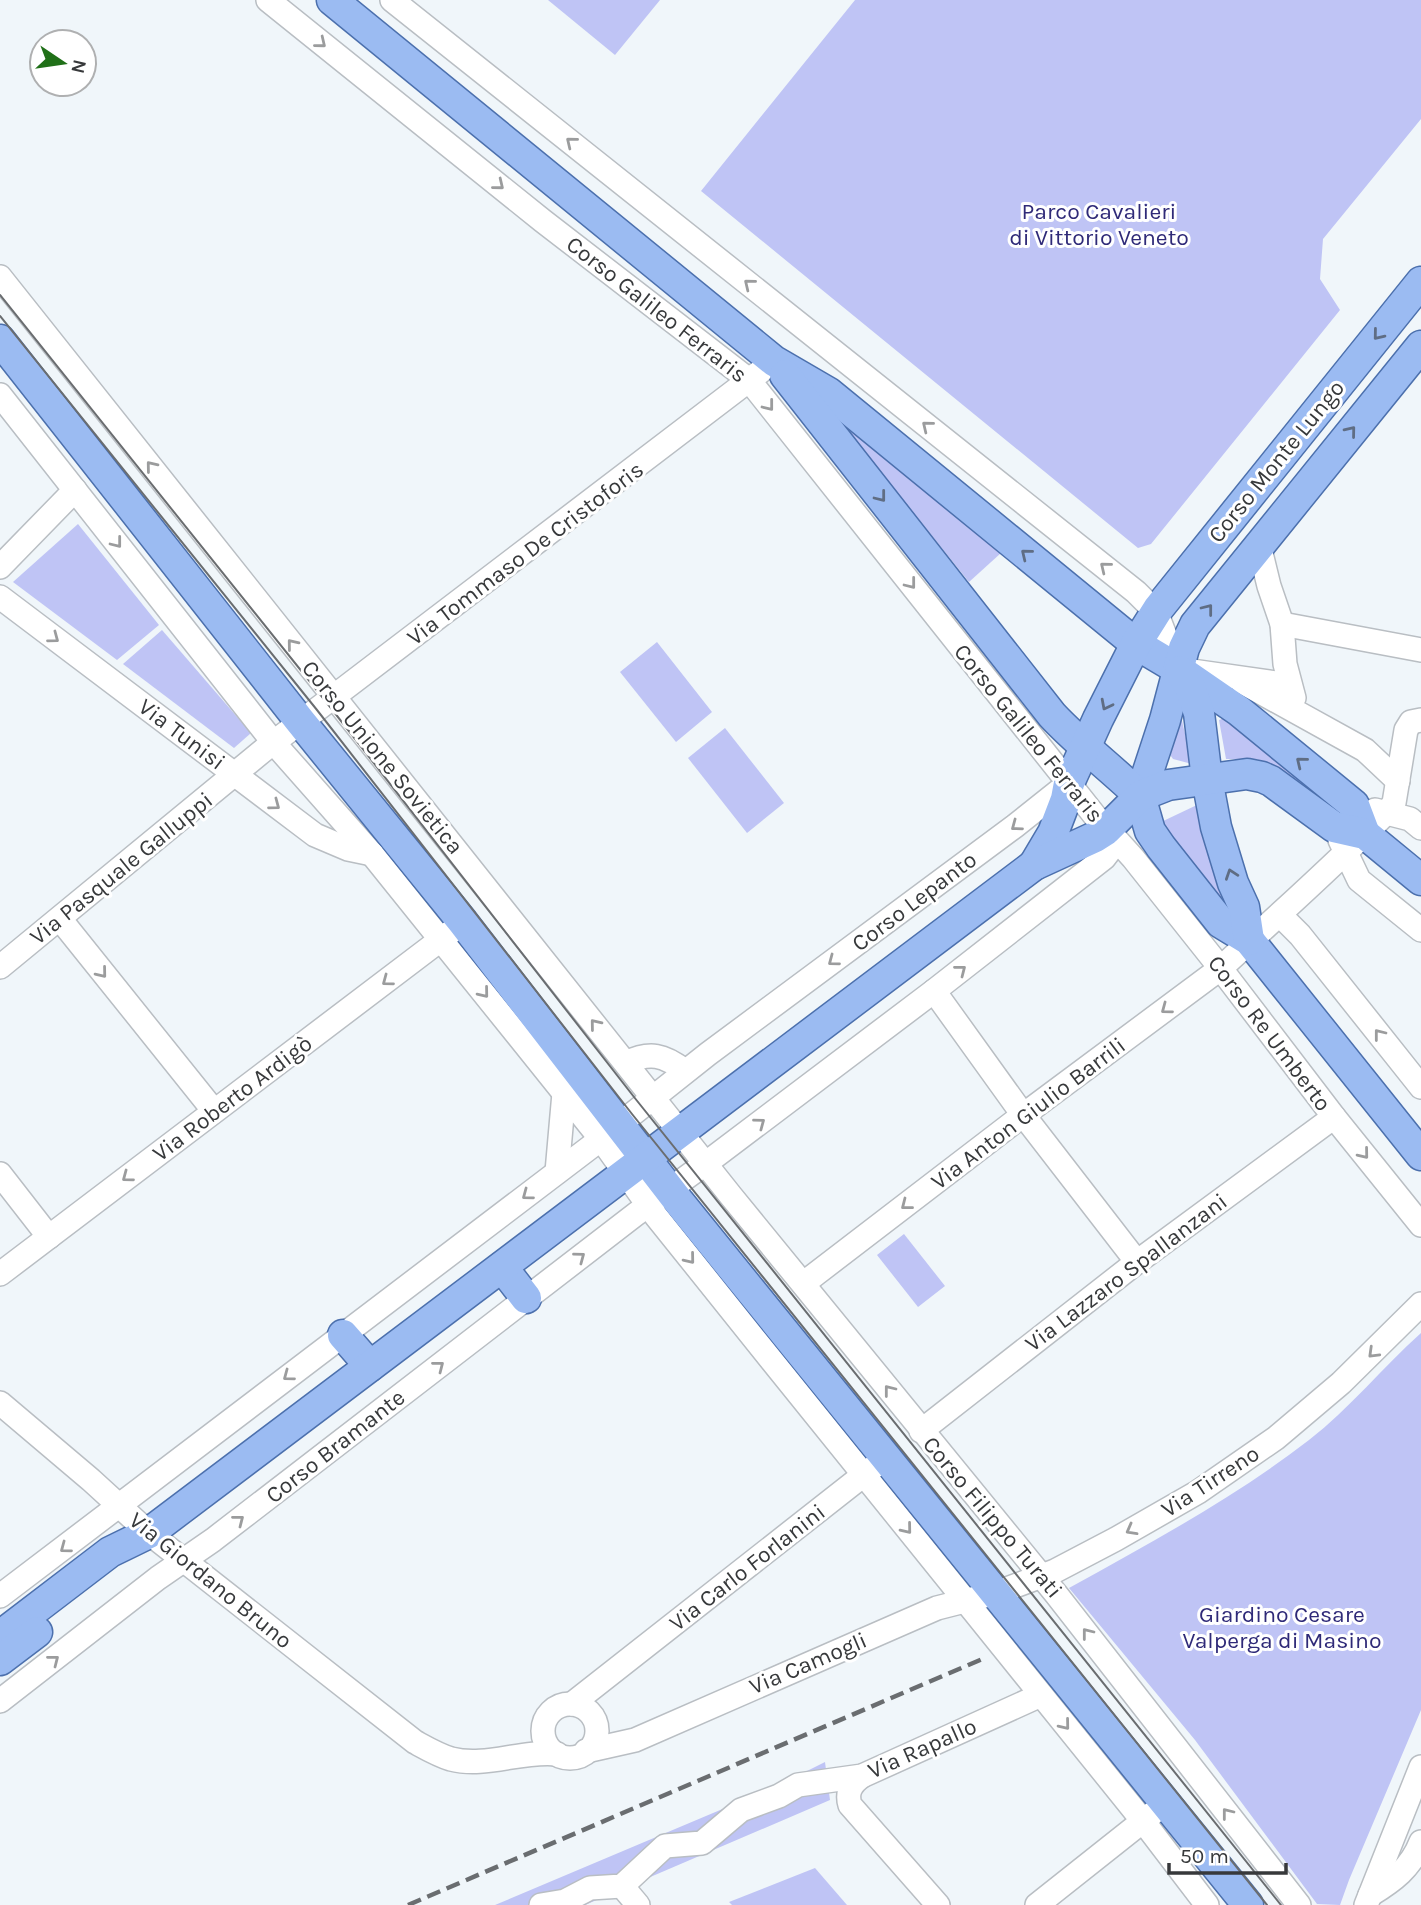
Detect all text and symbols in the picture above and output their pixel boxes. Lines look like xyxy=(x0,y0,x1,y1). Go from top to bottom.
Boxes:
north arrow xyxy=(28,28,98,98)
one-way arrow xyxy=(314,34,326,47)
text: N xyxy=(66,57,91,76)
one-way arrow xyxy=(566,138,579,151)
one-way arrow xyxy=(490,177,503,189)
park label: Parco Cavalieri di Vittorio Veneto xyxy=(1009,198,1189,251)
street label: Corso Galileo Ferraris xyxy=(561,230,752,388)
one-way arrow xyxy=(744,280,757,292)
one-way arrow xyxy=(1373,327,1386,339)
street label: Corso Monte Lungo xyxy=(1203,375,1350,548)
one-way arrow xyxy=(761,398,774,410)
one-way arrow xyxy=(923,421,935,434)
one-way arrow xyxy=(1343,427,1355,440)
street label: Via Tommaso De Cristoforis xyxy=(402,456,649,651)
one-way arrow xyxy=(146,461,159,474)
one-way arrow xyxy=(873,490,886,502)
one-way arrow xyxy=(109,536,122,548)
one-way arrow xyxy=(1022,550,1035,562)
one-way arrow xyxy=(1101,563,1113,576)
one-way arrow xyxy=(902,576,915,589)
one-way arrow xyxy=(1200,604,1213,616)
one-way arrow xyxy=(47,630,59,643)
one-way arrow xyxy=(288,639,301,652)
street label: Corso Galileo Ferraris xyxy=(948,639,1109,828)
street label: Corso Unione Sovietica xyxy=(296,655,469,860)
street label: Via Tunisi xyxy=(133,693,230,776)
one-way arrow xyxy=(1100,698,1114,710)
one-way arrow xyxy=(1297,758,1309,771)
street label: Via Pasquale Galluppi xyxy=(25,786,218,950)
one-way arrow xyxy=(267,796,280,809)
one-way arrow xyxy=(1011,817,1023,830)
street label: Corso Lepanto xyxy=(847,846,982,957)
one-way arrow xyxy=(1225,869,1239,881)
street label: Corso Re Umberto xyxy=(1202,950,1337,1116)
one-way arrow xyxy=(828,953,841,965)
one-way arrow xyxy=(94,965,107,977)
one-way arrow xyxy=(953,966,965,979)
one-way arrow xyxy=(382,972,395,985)
one-way arrow xyxy=(476,985,488,998)
one-way arrow xyxy=(1161,1001,1174,1013)
one-way arrow xyxy=(591,1020,604,1032)
one-way arrow xyxy=(1374,1029,1387,1041)
street label: Via Roberto Ardigò xyxy=(147,1030,317,1167)
street label: Via Anton Giulio Barrili xyxy=(926,1032,1131,1195)
one-way arrow xyxy=(752,1118,765,1131)
one-way arrow xyxy=(1356,1146,1368,1159)
one-way arrow xyxy=(122,1169,135,1182)
one-way arrow xyxy=(522,1186,534,1199)
street label: Via Lazzaro Spallanzani xyxy=(1020,1188,1233,1357)
one-way arrow xyxy=(901,1196,914,1209)
one-way arrow xyxy=(682,1251,695,1263)
one-way arrow xyxy=(573,1252,585,1265)
one-way arrow xyxy=(1368,1344,1381,1357)
one-way arrow xyxy=(431,1361,443,1374)
one-way arrow xyxy=(284,1368,296,1380)
street label: Corso Bramante xyxy=(260,1384,410,1509)
one-way arrow xyxy=(885,1386,898,1398)
street label: Corso Filippo Turati xyxy=(917,1431,1068,1604)
street label: Via Tirreno xyxy=(1156,1440,1264,1523)
street label: Via Carlo Forlanini xyxy=(664,1498,831,1637)
street label: Via Giordano Bruno xyxy=(124,1506,298,1654)
one-way arrow xyxy=(232,1515,244,1528)
one-way arrow xyxy=(899,1521,911,1534)
one-way arrow xyxy=(1126,1522,1139,1535)
one-way arrow xyxy=(60,1539,73,1552)
park label: Giardino Cesare Valperga di Masino xyxy=(1182,1601,1382,1654)
street label: Via Camogli xyxy=(745,1627,871,1700)
one-way arrow xyxy=(1083,1629,1095,1642)
one-way arrow xyxy=(46,1655,59,1668)
street label: Via Rapallo xyxy=(864,1712,981,1784)
one-way arrow xyxy=(1057,1717,1069,1730)
one-way arrow xyxy=(1223,1808,1235,1821)
scale bar xyxy=(1169,1832,1286,1876)
text: 50 m xyxy=(1180,1844,1229,1868)

